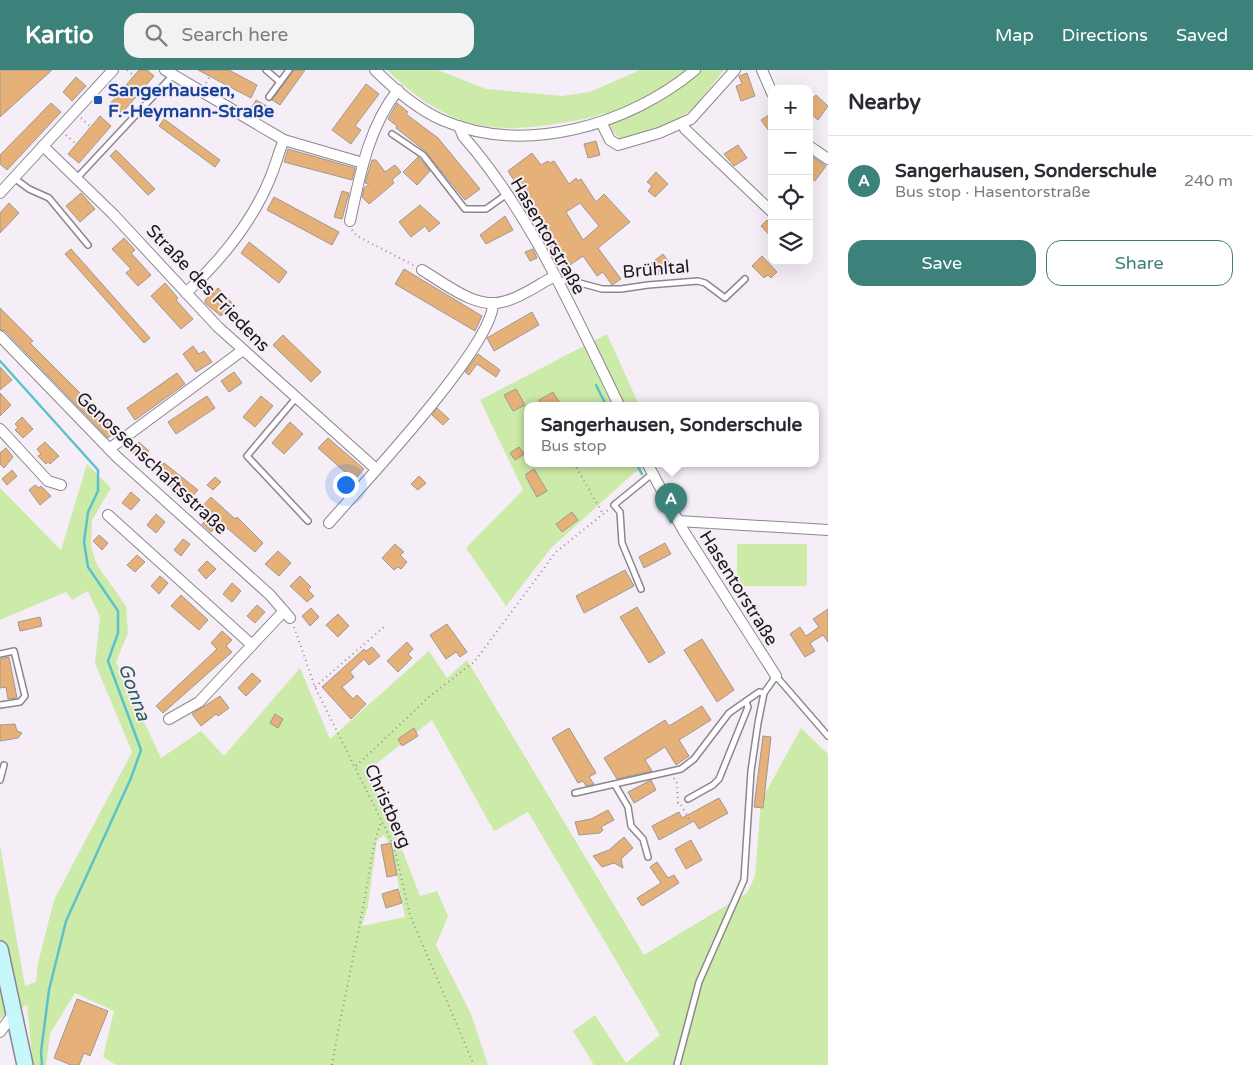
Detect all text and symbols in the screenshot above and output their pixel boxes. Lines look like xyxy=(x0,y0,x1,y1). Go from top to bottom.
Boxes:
search box xyxy=(124,13,474,58)
text: Kartio xyxy=(25,21,94,50)
icon: search xyxy=(142,21,170,49)
text: Search here xyxy=(182,24,288,46)
text: Map xyxy=(995,24,1034,46)
text: Directions xyxy=(1062,24,1148,46)
text: Saved xyxy=(1176,24,1228,46)
place label: Sangerhausen, F.-Heymann-Straße xyxy=(108,79,274,122)
map controls xyxy=(768,85,813,265)
button: + xyxy=(768,85,813,130)
text: Nearby xyxy=(848,90,921,115)
marker: Sangerhausen, F.-Heymann-Straße xyxy=(92,94,104,106)
button: − xyxy=(768,130,813,175)
text: Sangerhausen, Sonderschule xyxy=(895,160,1157,182)
text: A xyxy=(858,171,870,191)
text: 240 m xyxy=(1184,171,1233,191)
street label: Hasentorstraße xyxy=(506,174,590,298)
button: locate xyxy=(768,175,813,220)
text: Bus stop · Hasentorstraße xyxy=(895,182,1090,202)
street label: Straße des Friedens xyxy=(142,220,274,356)
button: layers xyxy=(768,220,813,265)
button: Save xyxy=(848,240,1036,286)
button: Share xyxy=(1046,240,1233,286)
street label: Brühltal xyxy=(622,255,690,283)
street label: Genossenschaftsstraße xyxy=(72,387,232,539)
popup xyxy=(524,402,819,467)
text: Sangerhausen, Sonderschule xyxy=(541,414,802,436)
text: Bus stop xyxy=(541,436,607,456)
your location xyxy=(333,472,359,498)
pin: A xyxy=(655,483,687,524)
street label: Hasentorstraße xyxy=(695,526,783,650)
water label: Gonna xyxy=(113,660,155,725)
street label: Christberg xyxy=(360,760,416,852)

